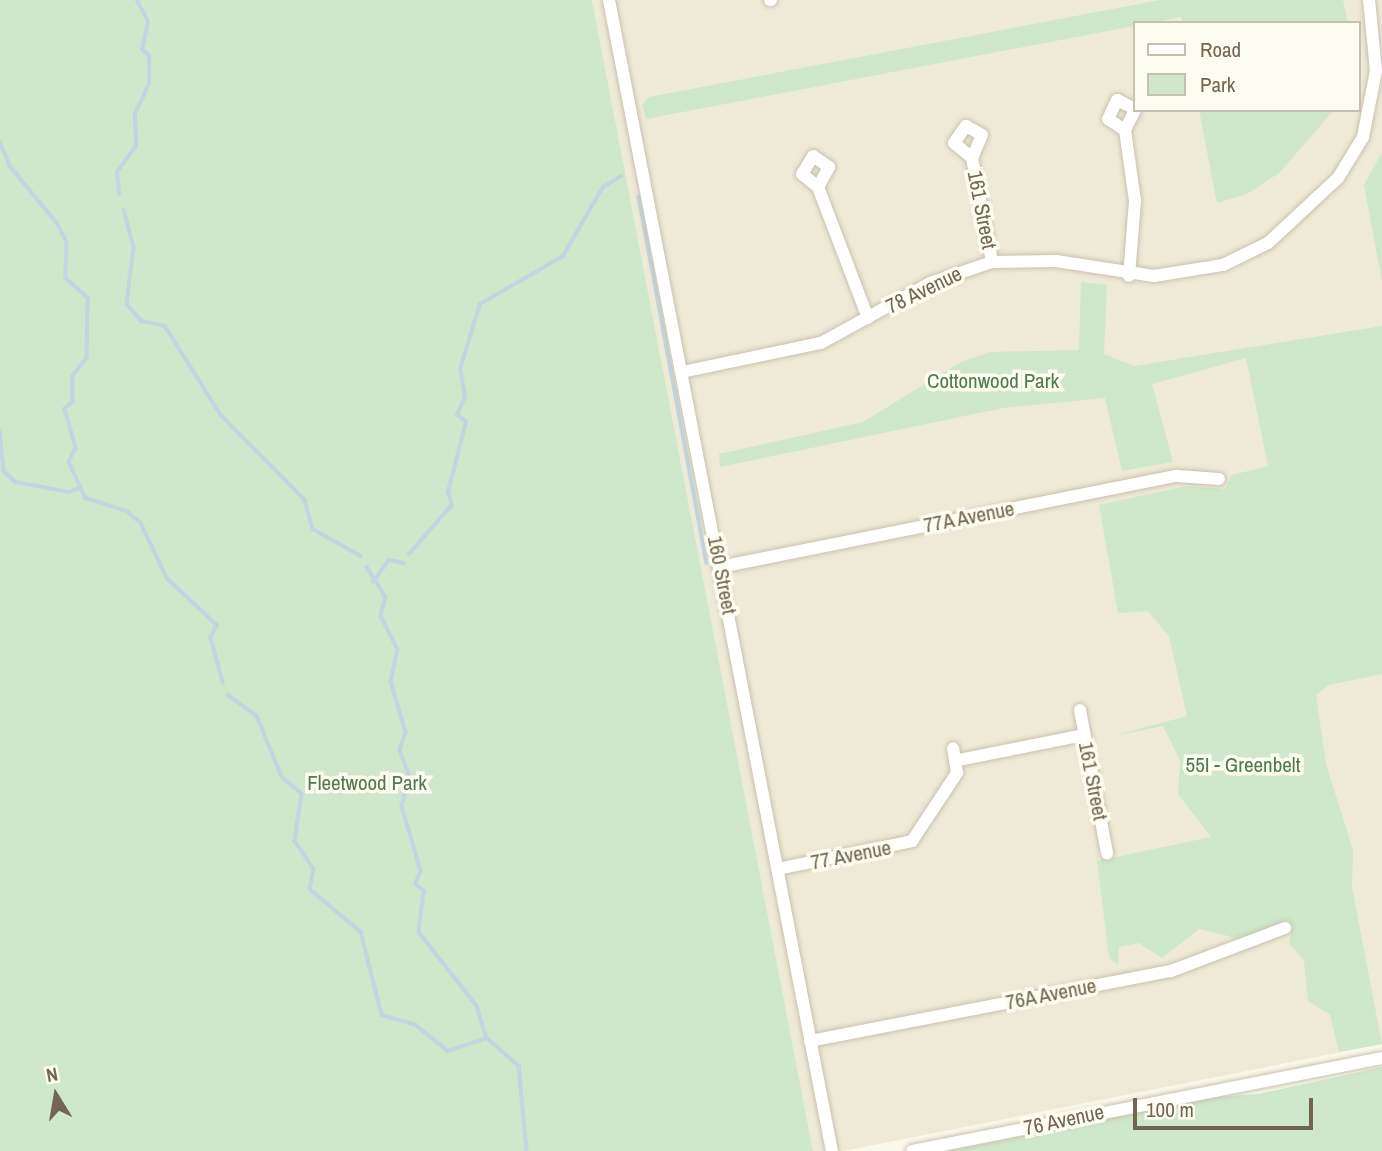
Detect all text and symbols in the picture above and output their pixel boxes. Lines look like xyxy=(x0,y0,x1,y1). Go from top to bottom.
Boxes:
legend xyxy=(1134,21,1361,112)
text: Road xyxy=(1200,35,1241,64)
text: Park xyxy=(1200,70,1235,99)
street label: 161 Street xyxy=(962,169,1002,251)
street label: 78 Avenue xyxy=(882,261,966,319)
park label: Cottonwood Park xyxy=(927,368,1059,394)
street label: 77A Avenue xyxy=(921,496,1017,538)
street label: 160 Street xyxy=(702,534,742,616)
street label: 161 Street xyxy=(1073,740,1113,822)
park label: 55I - Greenbelt xyxy=(1186,752,1300,778)
park label: Fleetwood Park xyxy=(307,770,427,796)
street label: 77 Avenue xyxy=(808,835,894,875)
street label: 76A Avenue xyxy=(1003,973,1099,1015)
north arrow xyxy=(21,1060,91,1130)
text: N xyxy=(44,1061,60,1088)
scale bar xyxy=(1137,1084,1317,1128)
text: 100 m xyxy=(1146,1095,1194,1124)
street label: 76 Avenue xyxy=(1021,1099,1107,1141)

